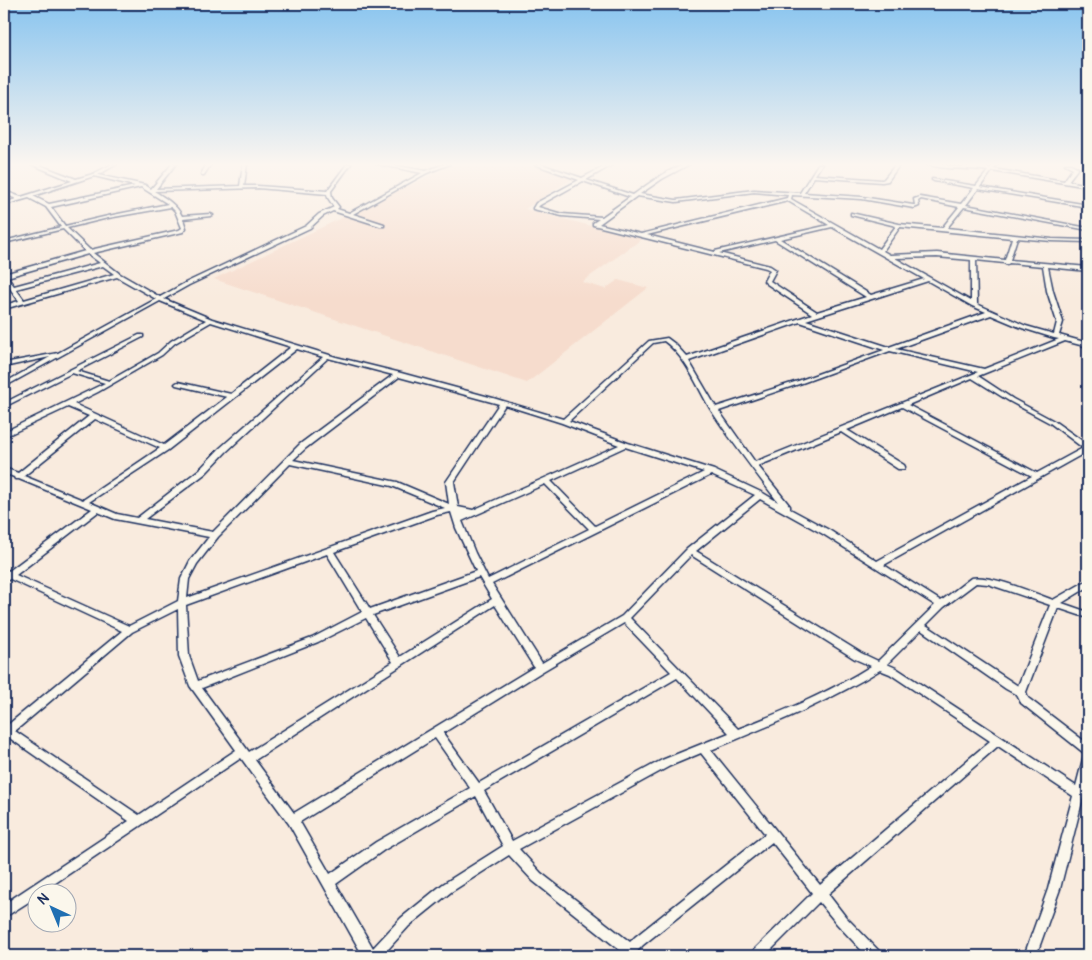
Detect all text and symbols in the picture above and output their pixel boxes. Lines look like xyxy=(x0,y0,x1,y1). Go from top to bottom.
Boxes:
north arrow xyxy=(28,882,78,932)
text: N xyxy=(34,890,53,908)

